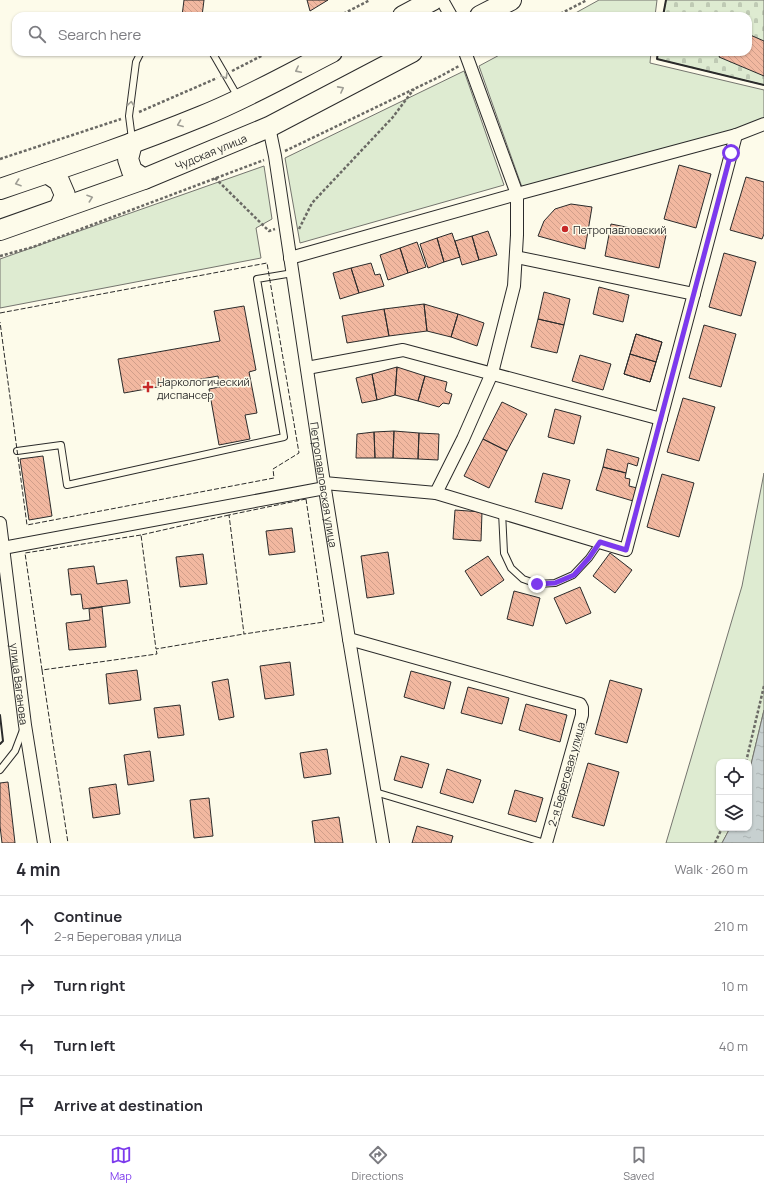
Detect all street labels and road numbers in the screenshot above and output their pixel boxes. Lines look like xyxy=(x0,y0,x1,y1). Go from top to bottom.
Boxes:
street label: Чудская улица xyxy=(173,130,249,173)
street label: Петропавловская улица xyxy=(307,421,342,548)
street label: улица Ваганова xyxy=(7,642,32,726)
street label: 2-я Береговая улица xyxy=(544,720,588,828)

